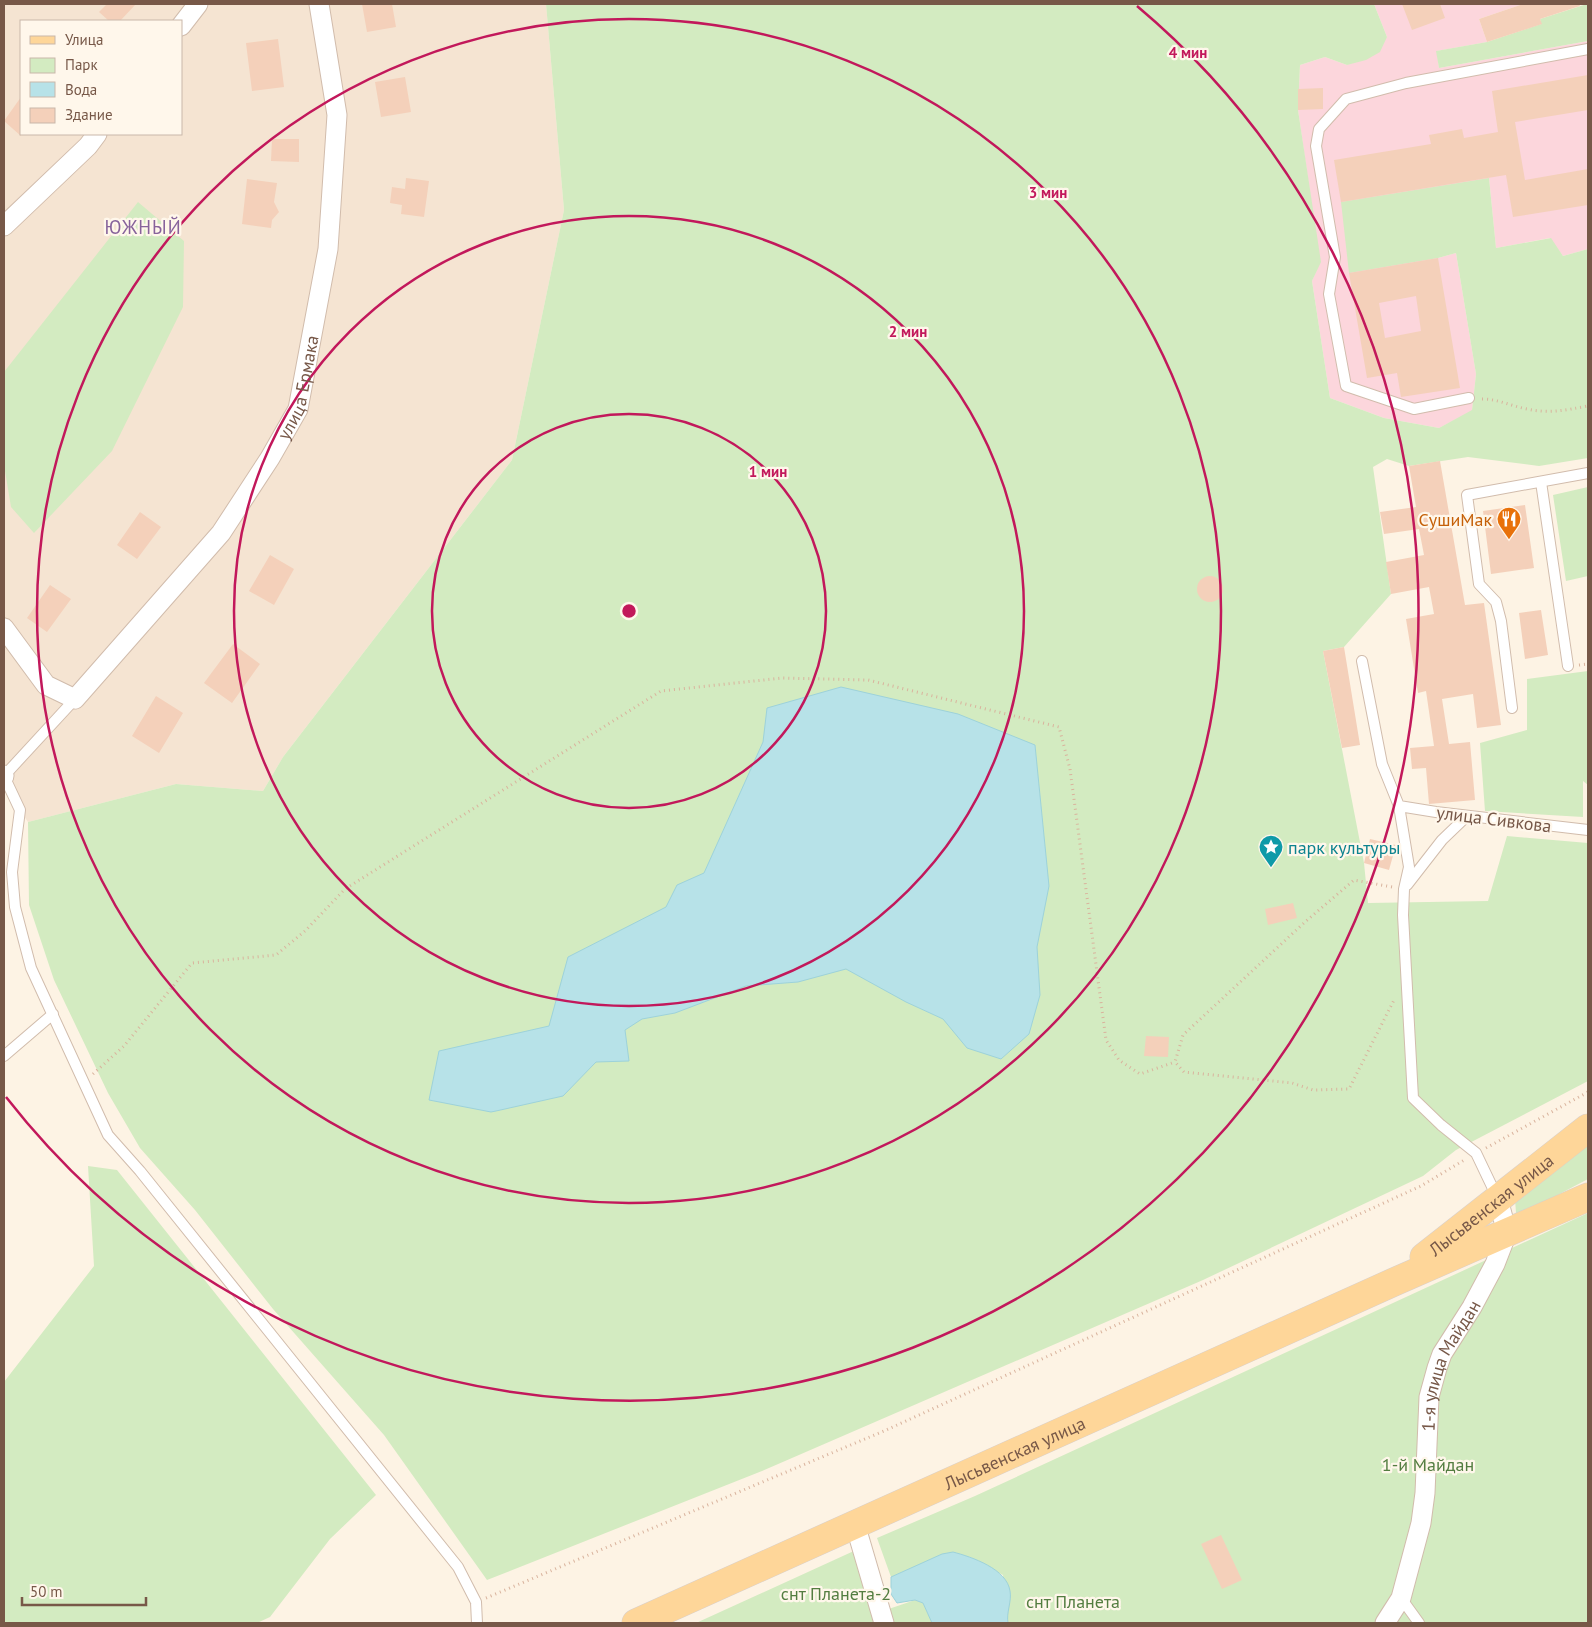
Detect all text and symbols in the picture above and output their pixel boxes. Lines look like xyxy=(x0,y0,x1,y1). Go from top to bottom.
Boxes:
legend xyxy=(20,20,182,135)
text: Улица xyxy=(65,30,103,49)
text: 4 мин xyxy=(1169,43,1207,62)
text: Парк xyxy=(65,55,98,74)
text: Вода xyxy=(65,80,97,99)
text: Здание xyxy=(65,105,113,124)
text: 3 мин xyxy=(1029,183,1067,202)
district label: ЮЖНЫЙ xyxy=(104,215,182,239)
text: 2 мин xyxy=(889,322,927,341)
street label: улица Ермака xyxy=(272,333,323,444)
text: 1 мин xyxy=(749,462,787,481)
restaurant icon: СушиМак xyxy=(1496,506,1522,540)
place label: СушиМак xyxy=(1419,508,1492,531)
centre of rings xyxy=(620,602,638,620)
street label: улица Сивкова xyxy=(1435,801,1553,837)
place icon: парк культуры xyxy=(1258,834,1284,868)
place label: парк культуры xyxy=(1288,836,1400,859)
street label: Лысьвенская улица xyxy=(1423,1148,1558,1261)
street label: 1-я улица Майдан xyxy=(1416,1296,1485,1432)
street label: Лысьвенская улица xyxy=(939,1411,1089,1495)
park label: 1-й Майдан xyxy=(1382,1453,1474,1476)
scale bar xyxy=(22,1574,146,1606)
text: 50 m xyxy=(30,1582,63,1601)
park label: снт Планета-2 xyxy=(781,1582,891,1605)
park label: снт Планета xyxy=(1026,1590,1120,1613)

